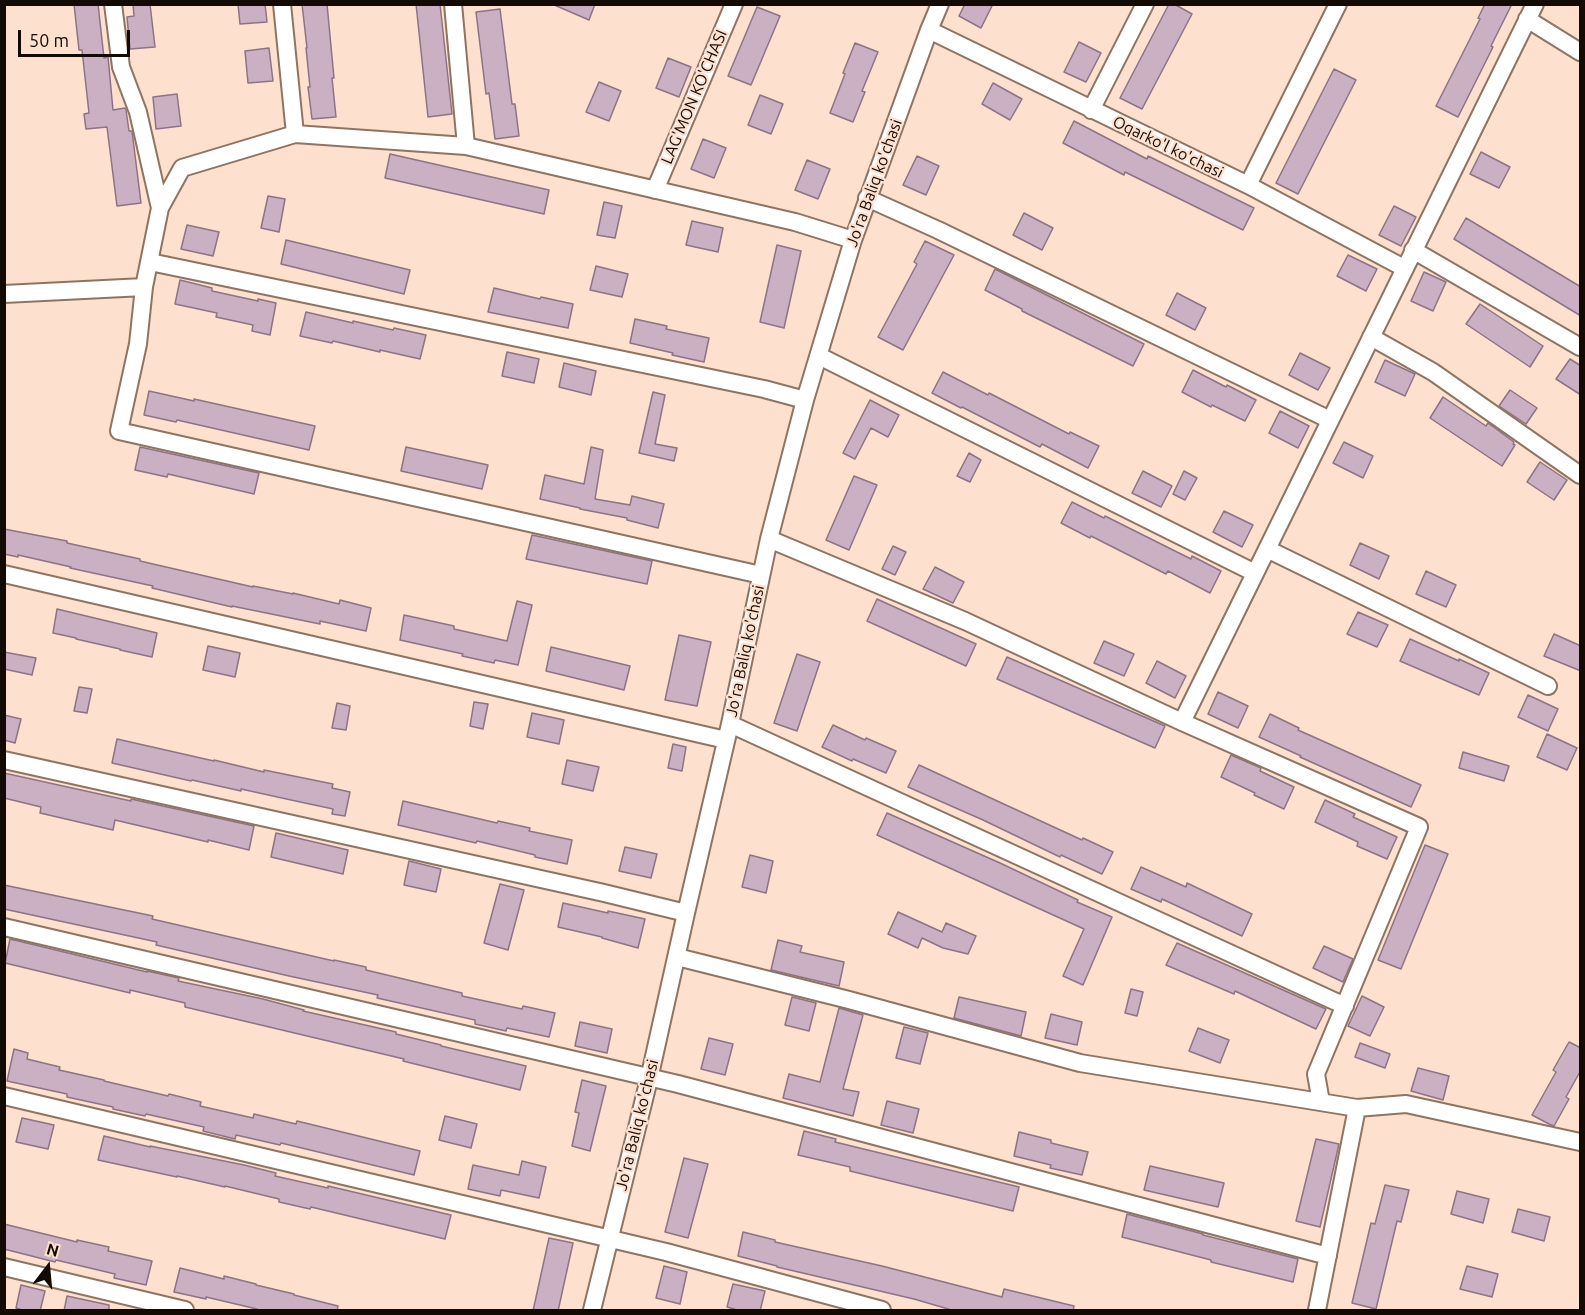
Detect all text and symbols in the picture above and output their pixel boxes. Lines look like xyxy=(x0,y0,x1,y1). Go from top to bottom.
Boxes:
scale bar xyxy=(21,18,134,56)
street label: LAG'MON KO'CHASI xyxy=(657,27,731,167)
text: 50 m xyxy=(29,30,69,50)
street label: Oqarko'l ko'chasi xyxy=(1109,112,1227,182)
street label: Jo'ra Baliq ko'chasi xyxy=(842,117,906,249)
street label: Jo'ra Baliq ko'chasi xyxy=(722,583,768,719)
street label: Jo'ra Baliq ko'chasi xyxy=(611,1057,663,1193)
north arrow xyxy=(18,1237,78,1297)
text: N xyxy=(45,1239,61,1260)

